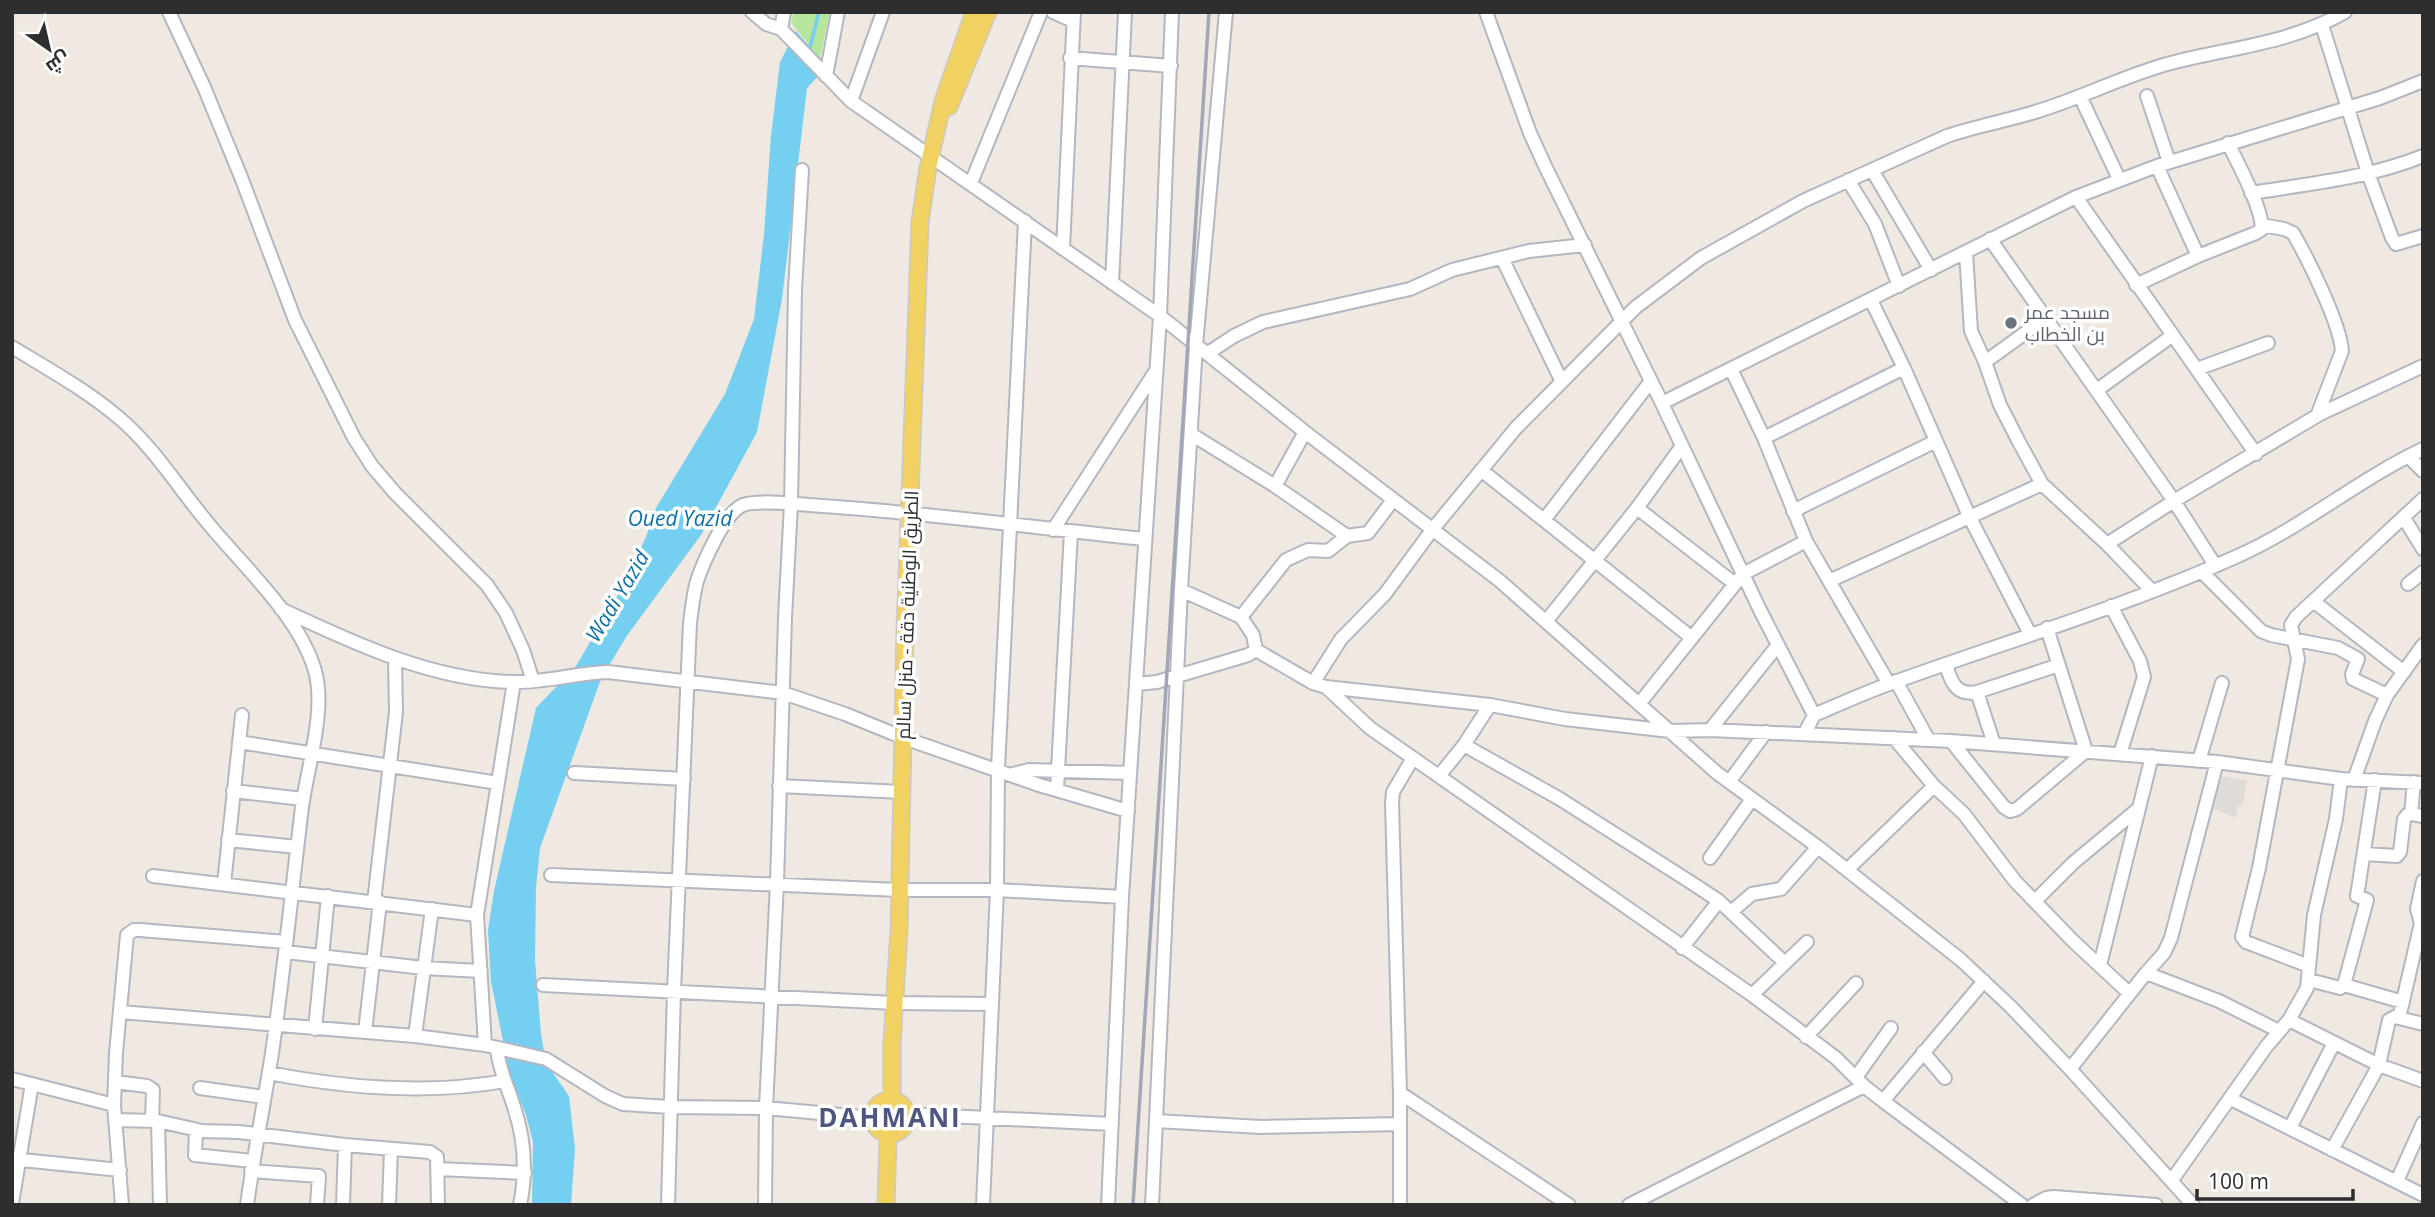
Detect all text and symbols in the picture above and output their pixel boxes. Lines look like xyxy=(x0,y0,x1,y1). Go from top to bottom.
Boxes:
north arrow xyxy=(14,14,84,84)
text: ش xyxy=(41,45,76,81)
place label: مسجد عمر بن الخطاب xyxy=(2024,299,2110,347)
marker: مسجد عمر بن الخطاب xyxy=(2003,315,2019,331)
street label: الطريق الوطنية دقة - منزل سالم xyxy=(890,490,925,740)
water label: Oued Yazid xyxy=(628,504,733,532)
water label: Wadi Yazid xyxy=(579,544,656,647)
district label: DAHMANI xyxy=(818,1099,962,1135)
scale bar xyxy=(2197,1158,2353,1202)
text: 100 m xyxy=(2208,1167,2269,1195)

